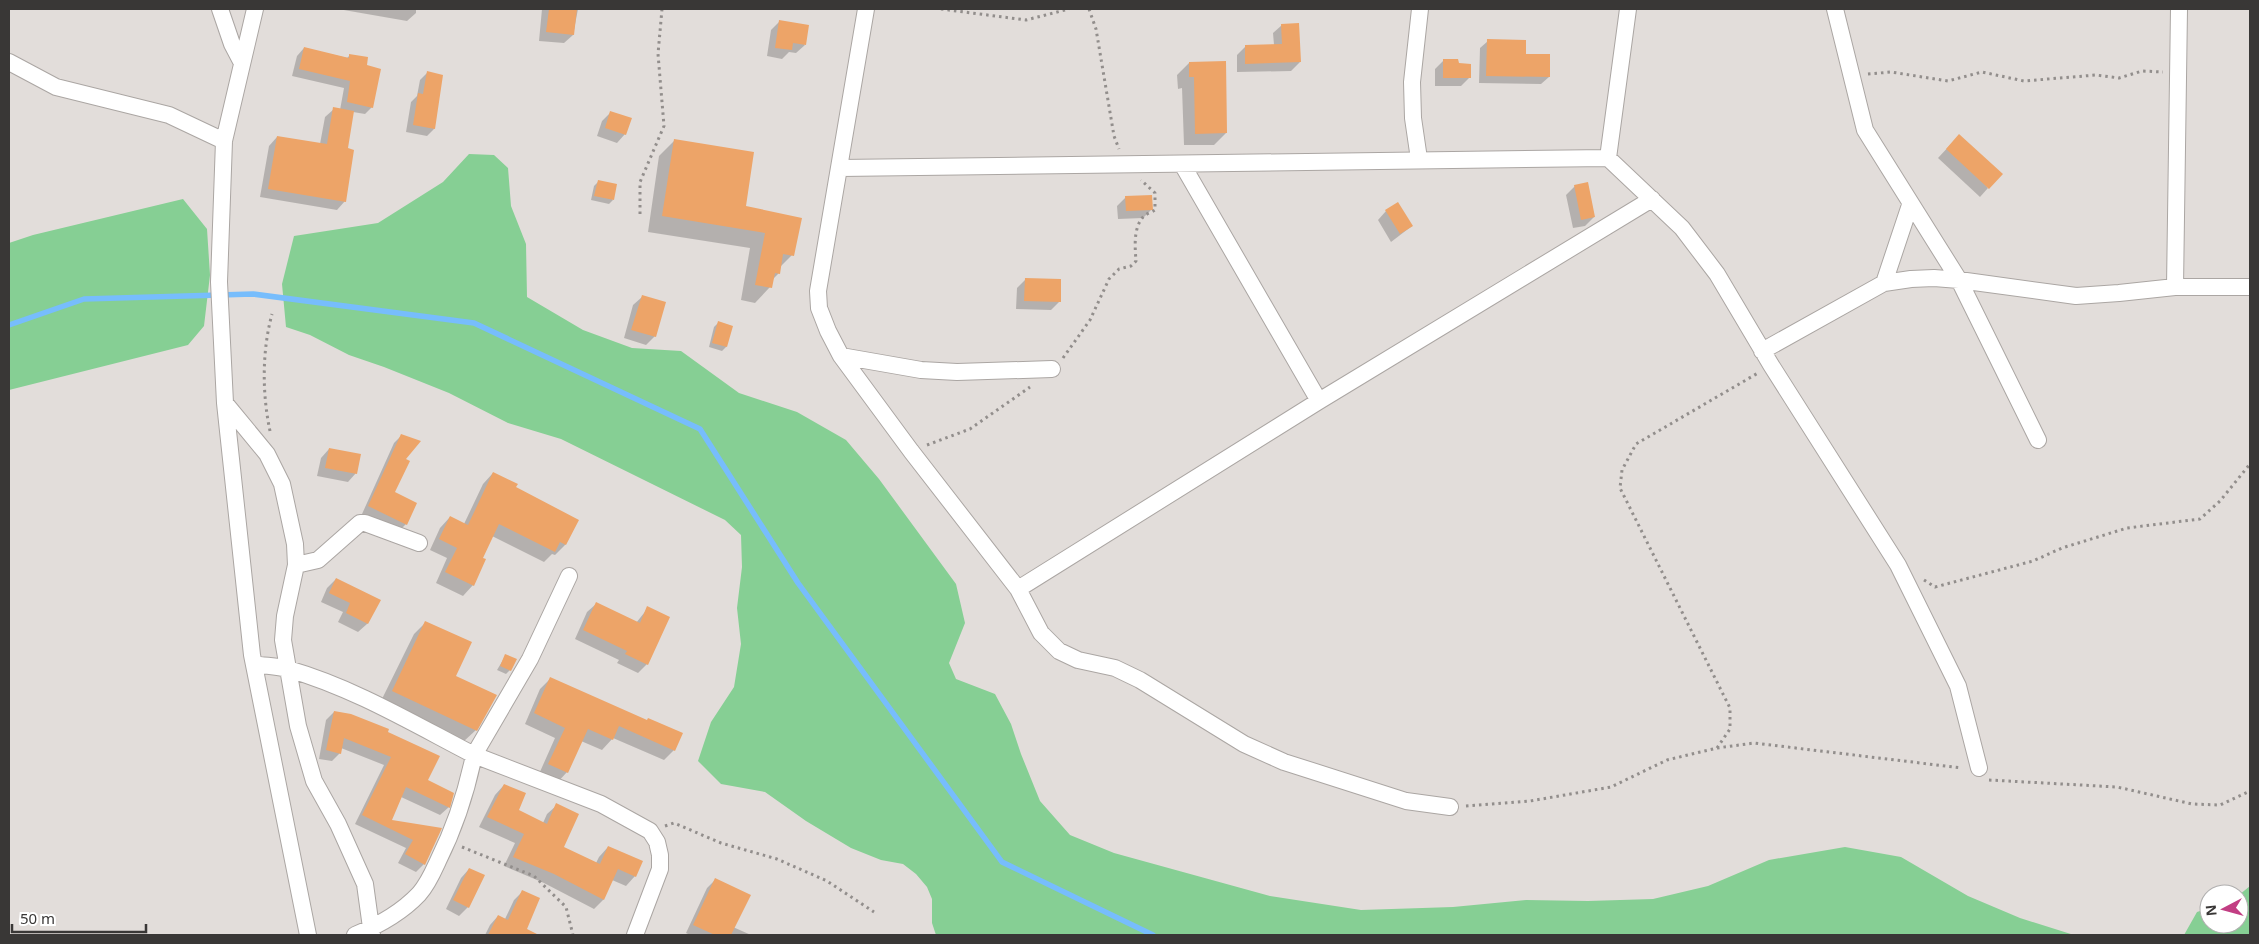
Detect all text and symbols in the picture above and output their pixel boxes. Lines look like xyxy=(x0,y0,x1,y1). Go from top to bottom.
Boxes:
north arrow xyxy=(2199,884,2249,934)
scale bar xyxy=(12,902,146,934)
text: N xyxy=(2201,904,2221,917)
text: 50 m xyxy=(20,908,55,928)

